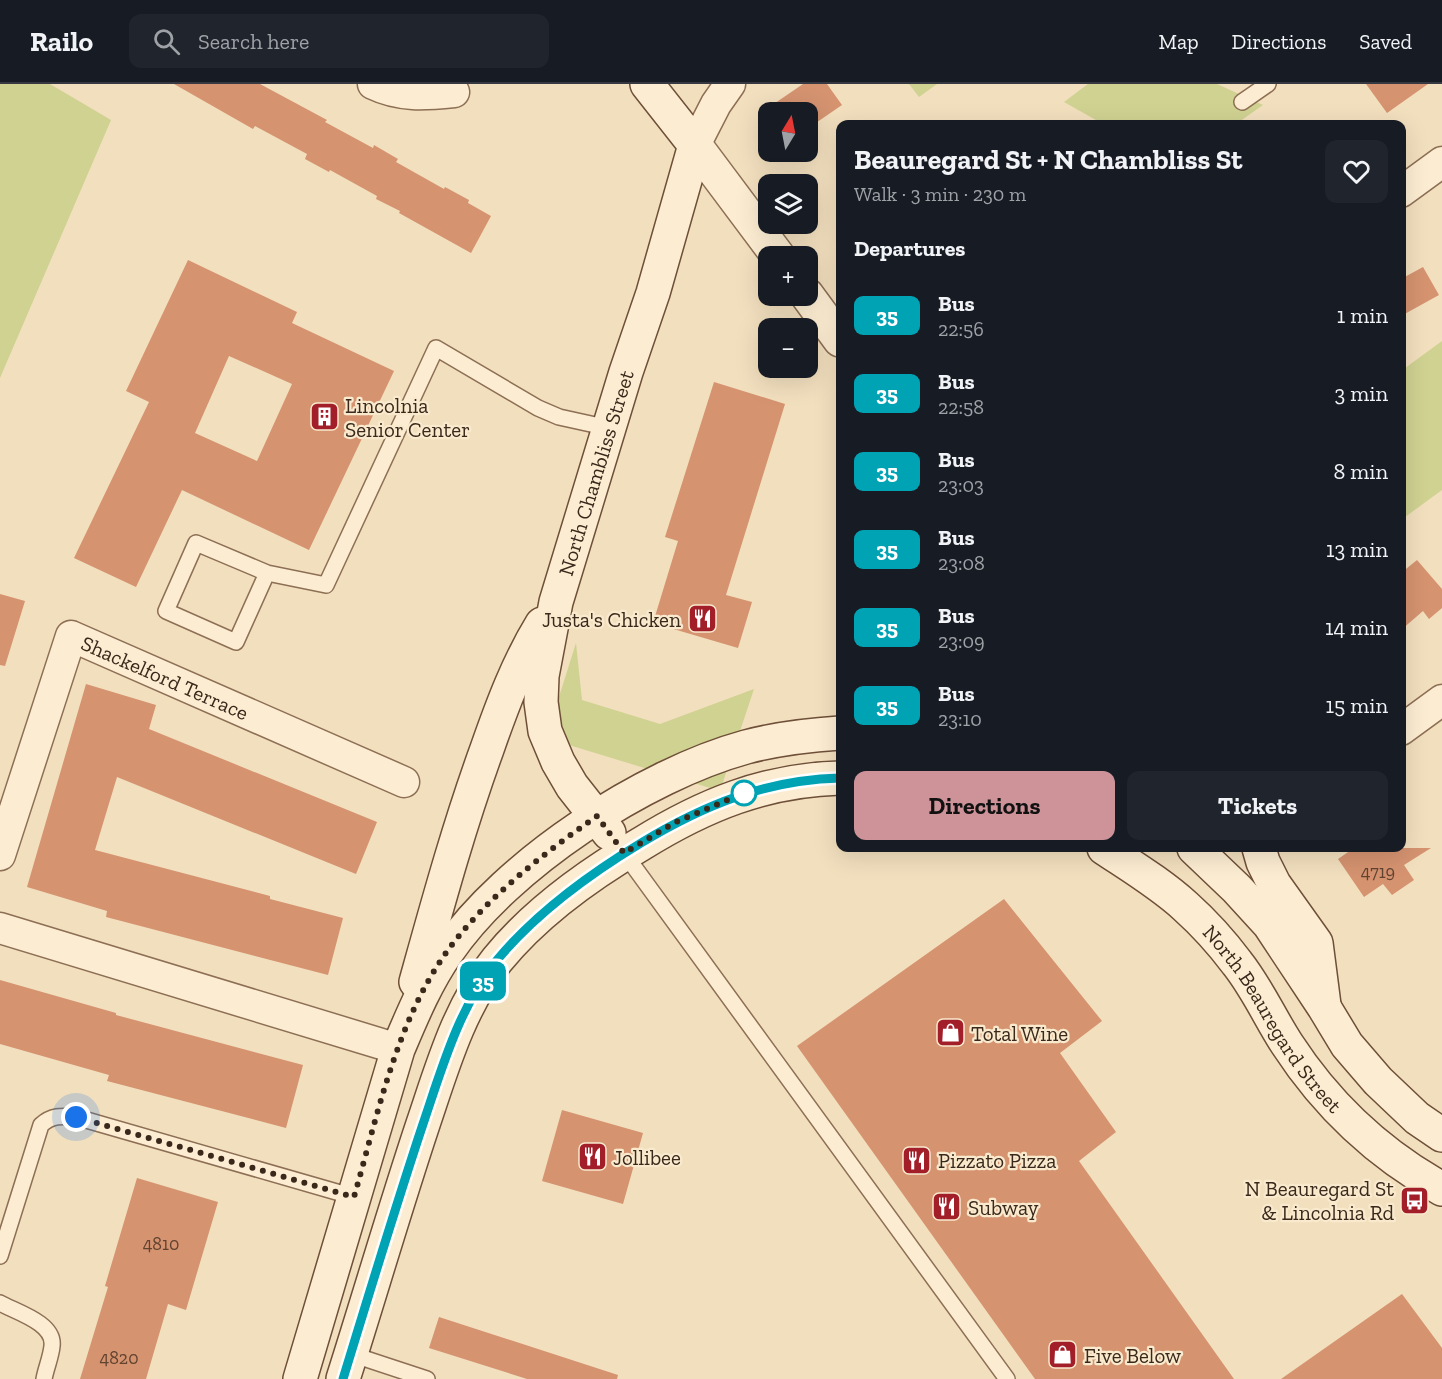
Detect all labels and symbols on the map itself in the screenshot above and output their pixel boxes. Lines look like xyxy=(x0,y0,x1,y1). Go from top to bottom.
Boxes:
north arrow xyxy=(758,102,818,162)
street label: North Chambliss Street xyxy=(552,367,638,579)
place label: Lincolnia Senior Center xyxy=(345,393,470,442)
building icon: Lincolnia Senior Center xyxy=(308,401,340,433)
restaurant icon: Justa's Chicken xyxy=(686,603,718,635)
place label: Justa's Chicken xyxy=(542,607,681,632)
street label: Shackelford Terrace xyxy=(78,630,253,725)
unlabelled marker xyxy=(731,780,757,806)
house number: 4719 xyxy=(1361,861,1395,883)
street label: North Beauregard Street xyxy=(1198,919,1348,1118)
line badge: 35 xyxy=(456,962,510,1000)
shop icon: Total Wine xyxy=(934,1017,966,1049)
place label: Total Wine xyxy=(971,1021,1068,1046)
your location xyxy=(61,1102,91,1132)
restaurant icon: Jollibee xyxy=(576,1141,608,1173)
restaurant icon: Pizzato Pizza xyxy=(901,1144,933,1176)
place label: Jollibee xyxy=(613,1145,681,1170)
place label: Pizzato Pizza xyxy=(938,1148,1056,1173)
place label: N Beauregard St & Lincolnia Rd xyxy=(1245,1176,1394,1225)
bus stop icon: N Beauregard St & Lincolnia Rd xyxy=(1399,1184,1431,1216)
restaurant icon: Subway xyxy=(931,1191,963,1223)
place label: Subway xyxy=(968,1195,1039,1220)
house number: 4810 xyxy=(143,1233,179,1255)
shop icon: Five Below xyxy=(1047,1339,1079,1371)
place label: Five Below xyxy=(1084,1343,1181,1368)
house number: 4820 xyxy=(99,1347,139,1369)

